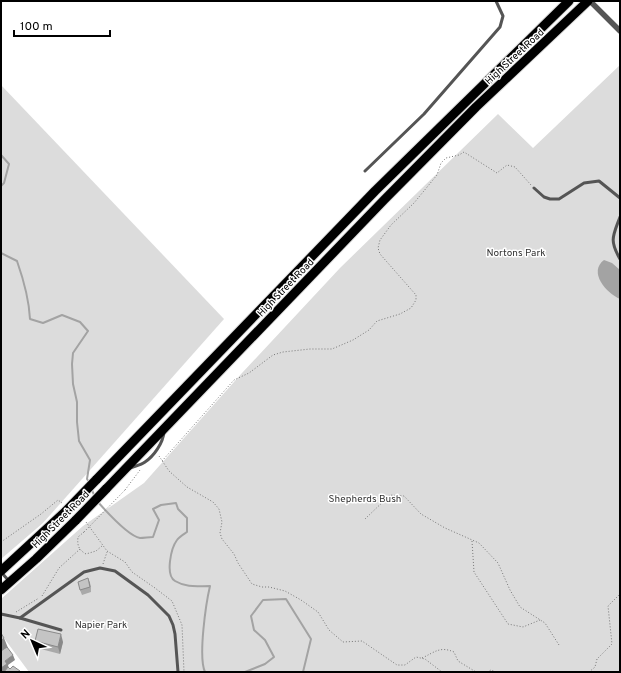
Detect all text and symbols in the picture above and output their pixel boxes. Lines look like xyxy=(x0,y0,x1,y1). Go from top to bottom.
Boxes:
scale bar xyxy=(14,12,110,38)
text: 100 m xyxy=(20,19,53,35)
street label: High Street Road xyxy=(483,26,547,88)
park label: Nortons Park xyxy=(486,247,546,260)
street label: High Street Road xyxy=(255,256,317,320)
street label: High Street Road xyxy=(30,489,93,552)
park label: Shepherds Bush xyxy=(329,493,401,506)
park label: Napier Park xyxy=(75,619,127,632)
north arrow xyxy=(12,621,52,661)
text: N xyxy=(18,627,33,642)

